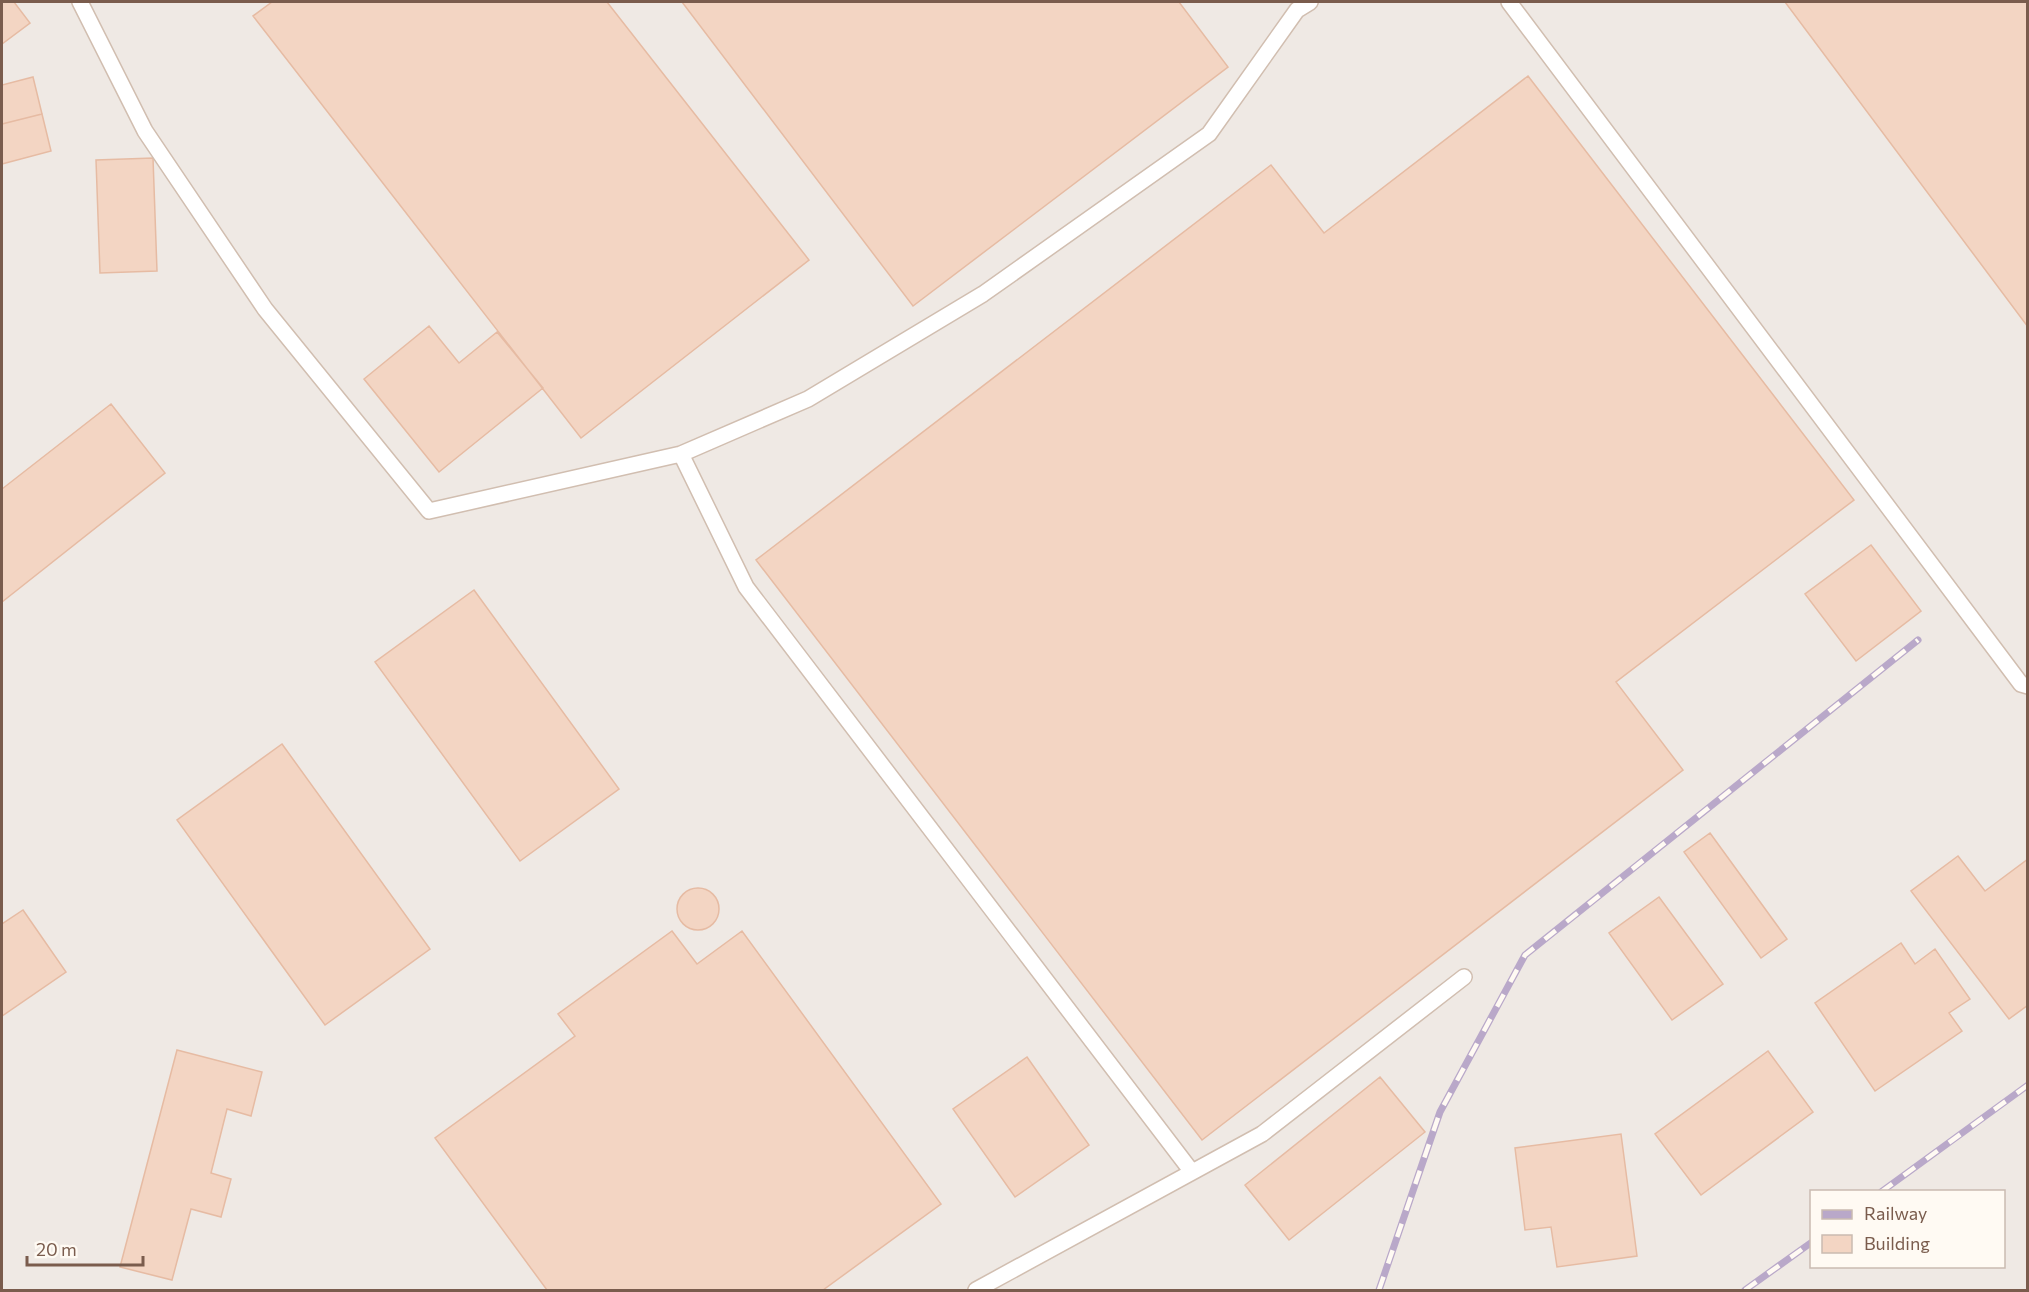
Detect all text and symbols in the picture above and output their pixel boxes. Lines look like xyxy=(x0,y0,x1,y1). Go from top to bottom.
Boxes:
legend xyxy=(1810,1190,2005,1268)
text: Railway xyxy=(1864,1202,1927,1224)
scale bar xyxy=(27,1229,142,1267)
text: Building xyxy=(1864,1232,1930,1254)
text: 20 m xyxy=(36,1238,77,1260)

